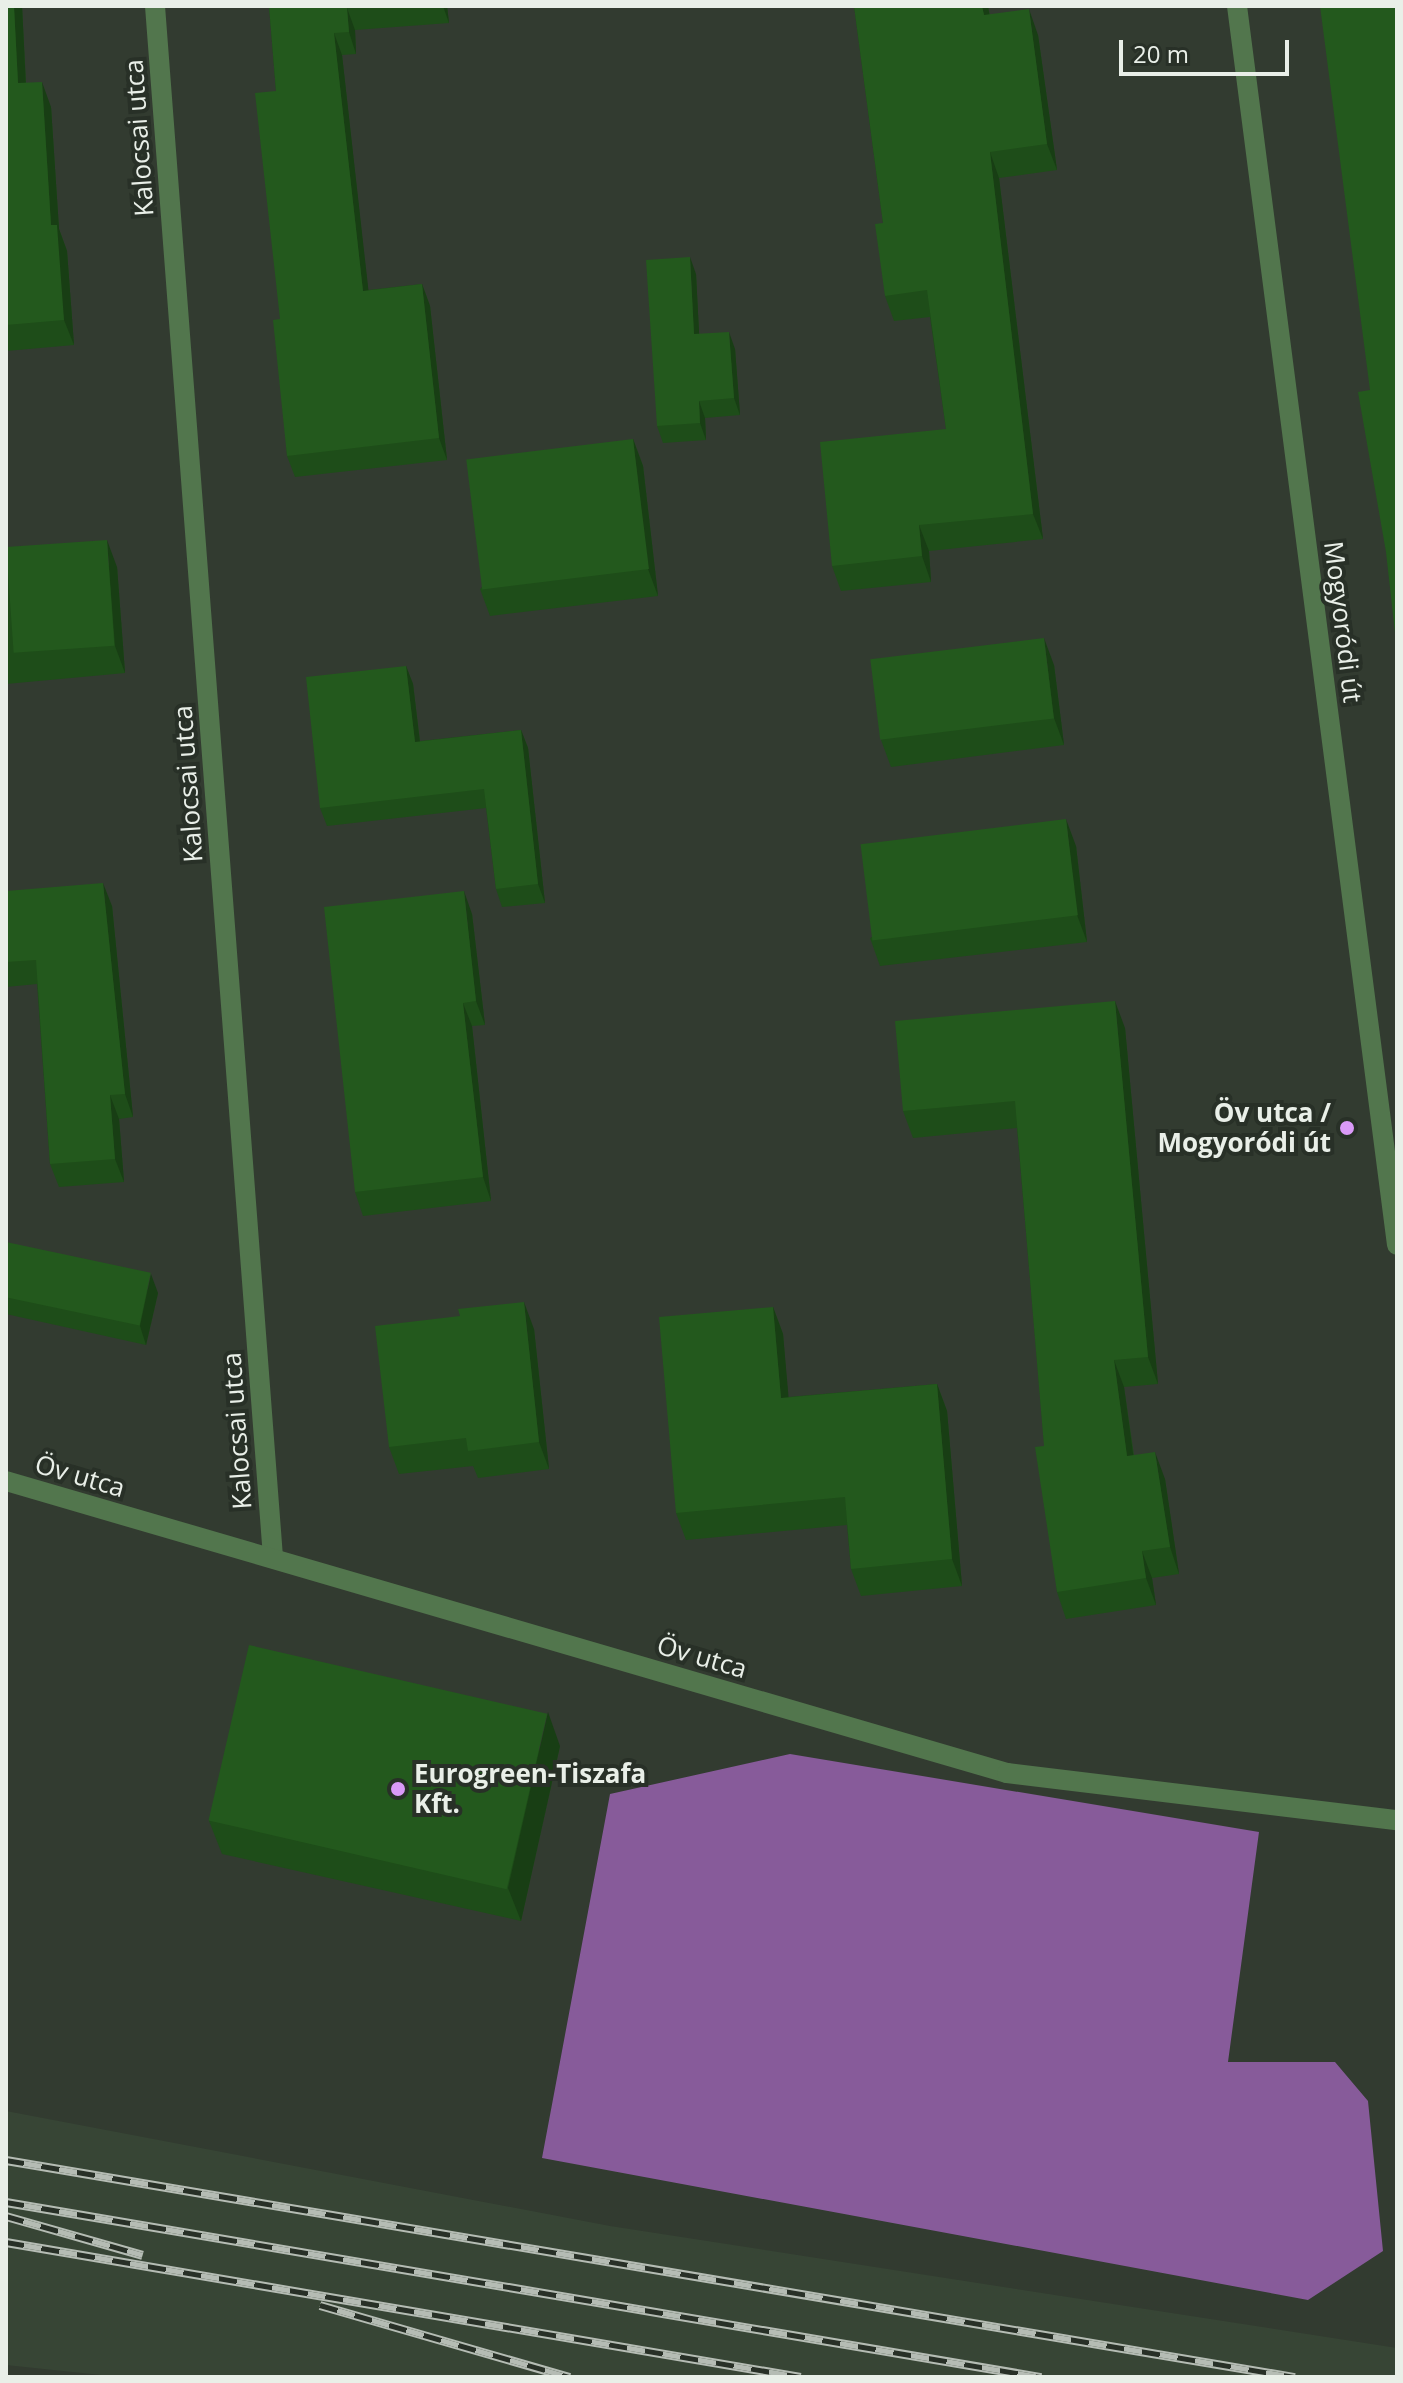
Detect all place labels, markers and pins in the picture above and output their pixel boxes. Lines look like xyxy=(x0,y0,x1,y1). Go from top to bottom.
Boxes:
place label: Öv utca / Mogyoródi út xyxy=(1157,1097,1331,1158)
marker: Öv utca / Mogyoródi út xyxy=(1338,1119,1356,1137)
place label: Eurogreen-Tiszafa Kft. xyxy=(414,1758,646,1820)
marker: Eurogreen-Tiszafa Kft. xyxy=(389,1780,407,1798)

